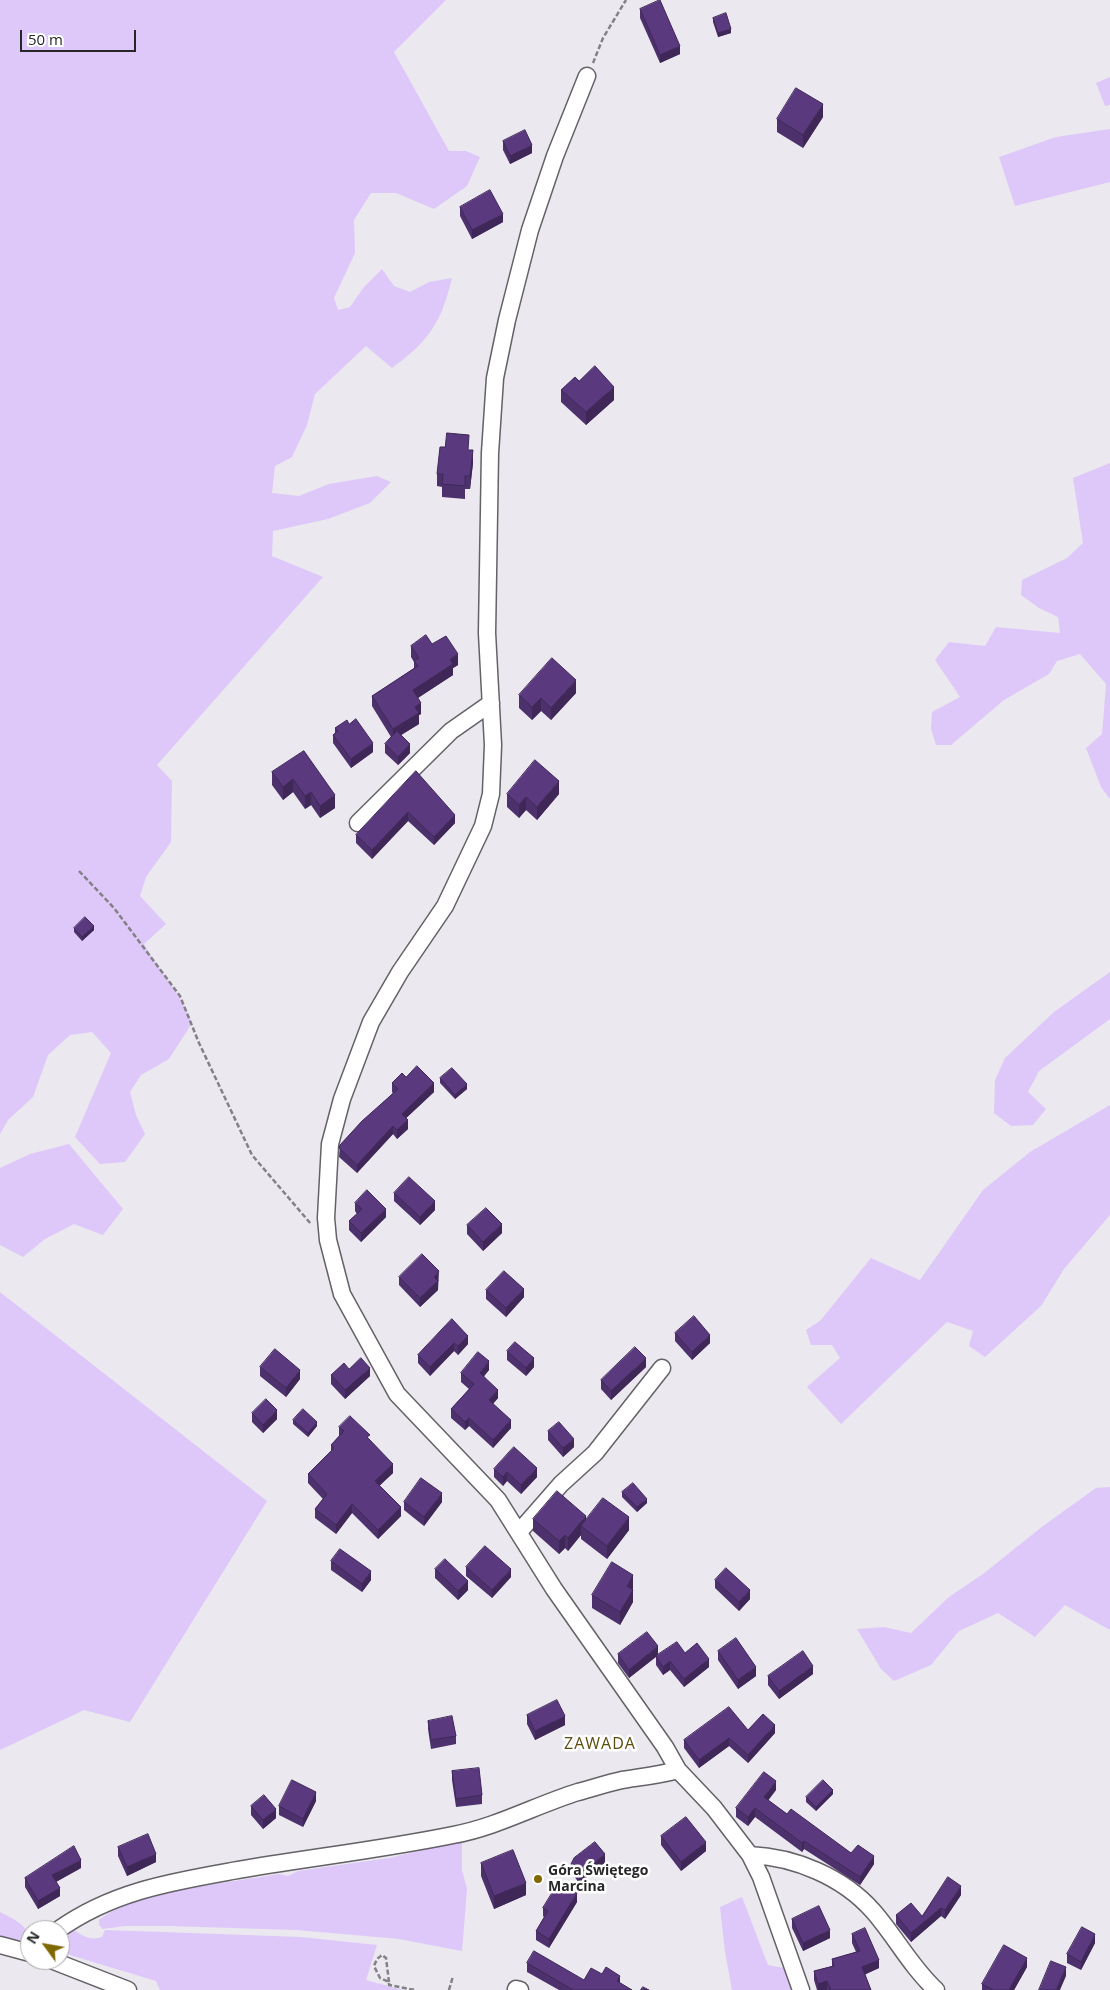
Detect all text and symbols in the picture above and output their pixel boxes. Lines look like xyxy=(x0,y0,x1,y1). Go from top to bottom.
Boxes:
scale bar xyxy=(22,20,139,52)
text: 50 m xyxy=(28,29,63,49)
district label: ZAWADA xyxy=(563,1734,637,1754)
place label: Góra Świętego Marcina xyxy=(548,1863,648,1895)
marker: Góra Świętego Marcina xyxy=(532,1873,544,1885)
north arrow xyxy=(20,1920,70,1970)
text: N xyxy=(22,1927,44,1947)

